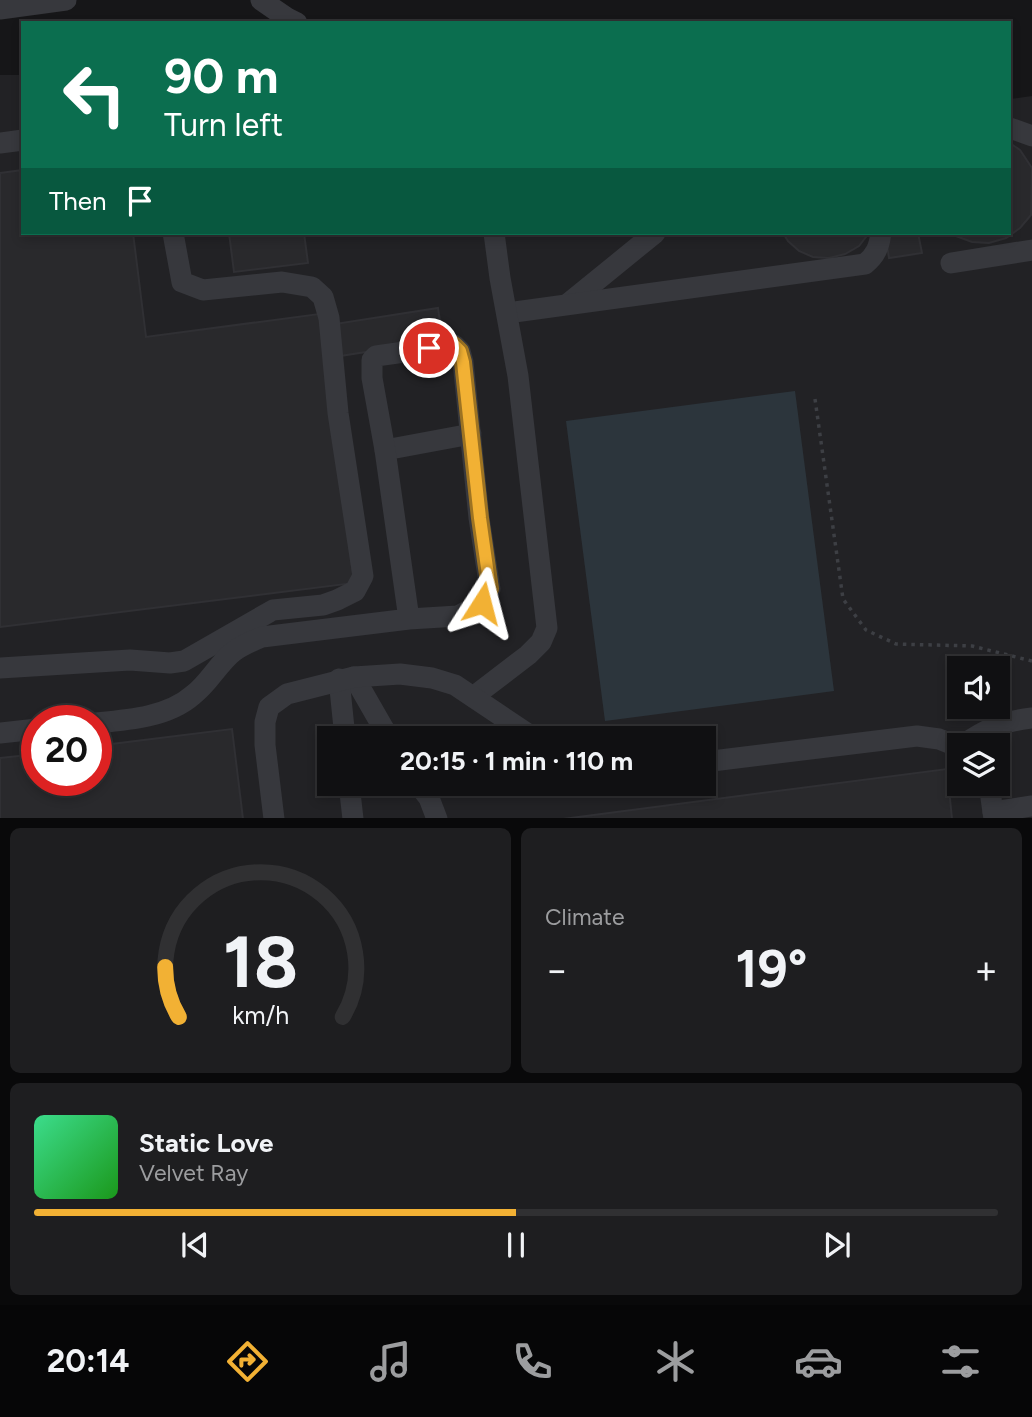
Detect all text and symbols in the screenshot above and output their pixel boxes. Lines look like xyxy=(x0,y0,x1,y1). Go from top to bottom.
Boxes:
text: 90 m xyxy=(164,46,279,105)
icon: left xyxy=(49,49,140,140)
text: Turn left xyxy=(164,106,283,144)
icon: arrive xyxy=(121,182,159,220)
text: Then xyxy=(49,185,107,217)
pin xyxy=(399,318,459,378)
icon: arrive xyxy=(410,329,448,367)
position arrow xyxy=(445,566,519,640)
map controls xyxy=(947,656,1010,796)
button: sound xyxy=(947,656,1010,719)
speed limit sign: 20 xyxy=(21,705,112,796)
button: layers xyxy=(947,733,1010,796)
text: 20:15 · 1 min · 110 m xyxy=(400,745,633,777)
text: Climate xyxy=(545,903,624,931)
text: 18 xyxy=(223,918,298,1005)
text: 19° xyxy=(736,938,807,1000)
text: − xyxy=(545,947,569,993)
text: + xyxy=(974,947,998,993)
text: km/h xyxy=(232,999,289,1029)
text: Static Love xyxy=(139,1127,273,1159)
text: Velvet Ray xyxy=(139,1159,248,1187)
icon: previous xyxy=(176,1226,214,1264)
icon: pause xyxy=(497,1226,535,1264)
icon: next xyxy=(818,1226,856,1264)
icon: directions xyxy=(223,1337,272,1386)
icon: music xyxy=(366,1337,415,1386)
icon: phone xyxy=(508,1337,557,1386)
icon: climate xyxy=(651,1337,700,1386)
icon: car xyxy=(794,1337,843,1386)
icon: filters xyxy=(936,1337,985,1386)
text: 20:14 xyxy=(47,1342,129,1380)

